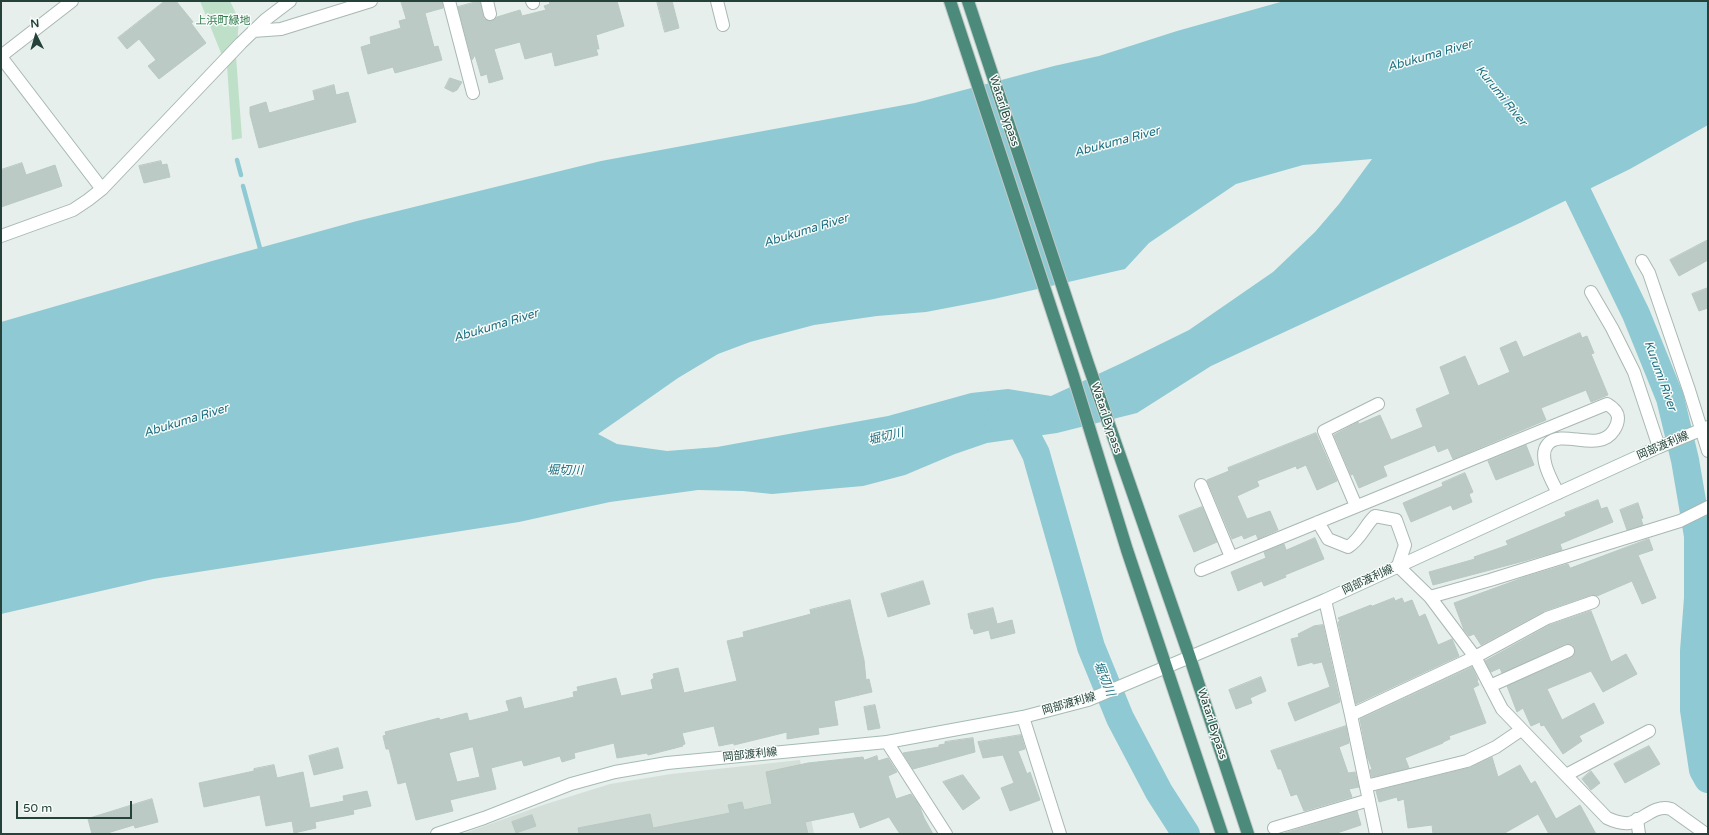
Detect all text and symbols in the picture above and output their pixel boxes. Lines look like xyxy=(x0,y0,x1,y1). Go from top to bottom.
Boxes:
park label: 上浜町緑地 xyxy=(196,14,250,28)
north arrow xyxy=(16,16,56,56)
text: N xyxy=(30,17,40,30)
water label: Abukuma River xyxy=(1386,37,1474,75)
water label: Kurumi River xyxy=(1472,63,1530,129)
street label: Watari Bypass xyxy=(986,74,1022,148)
water label: Abukuma River xyxy=(1073,124,1161,160)
water label: Abukuma River xyxy=(762,211,850,251)
water label: Abukuma River xyxy=(452,306,540,346)
water label: Kurumi River xyxy=(1641,339,1679,413)
street label: Watari Bypass xyxy=(1088,381,1124,455)
water label: Abukuma River xyxy=(142,401,230,441)
water label: 堀切川 xyxy=(867,426,905,448)
street label: 岡部渡利線 xyxy=(1635,429,1691,463)
water label: 堀切川 xyxy=(547,463,583,479)
street label: 岡部渡利線 xyxy=(1340,562,1396,598)
water label: 堀切川 xyxy=(1091,660,1117,698)
street label: Watari Bypass xyxy=(1194,687,1230,761)
street label: 岡部渡利線 xyxy=(1041,690,1097,718)
street label: 岡部渡利線 xyxy=(722,746,778,764)
scale bar xyxy=(18,793,134,819)
text: 50 m xyxy=(23,801,52,815)

